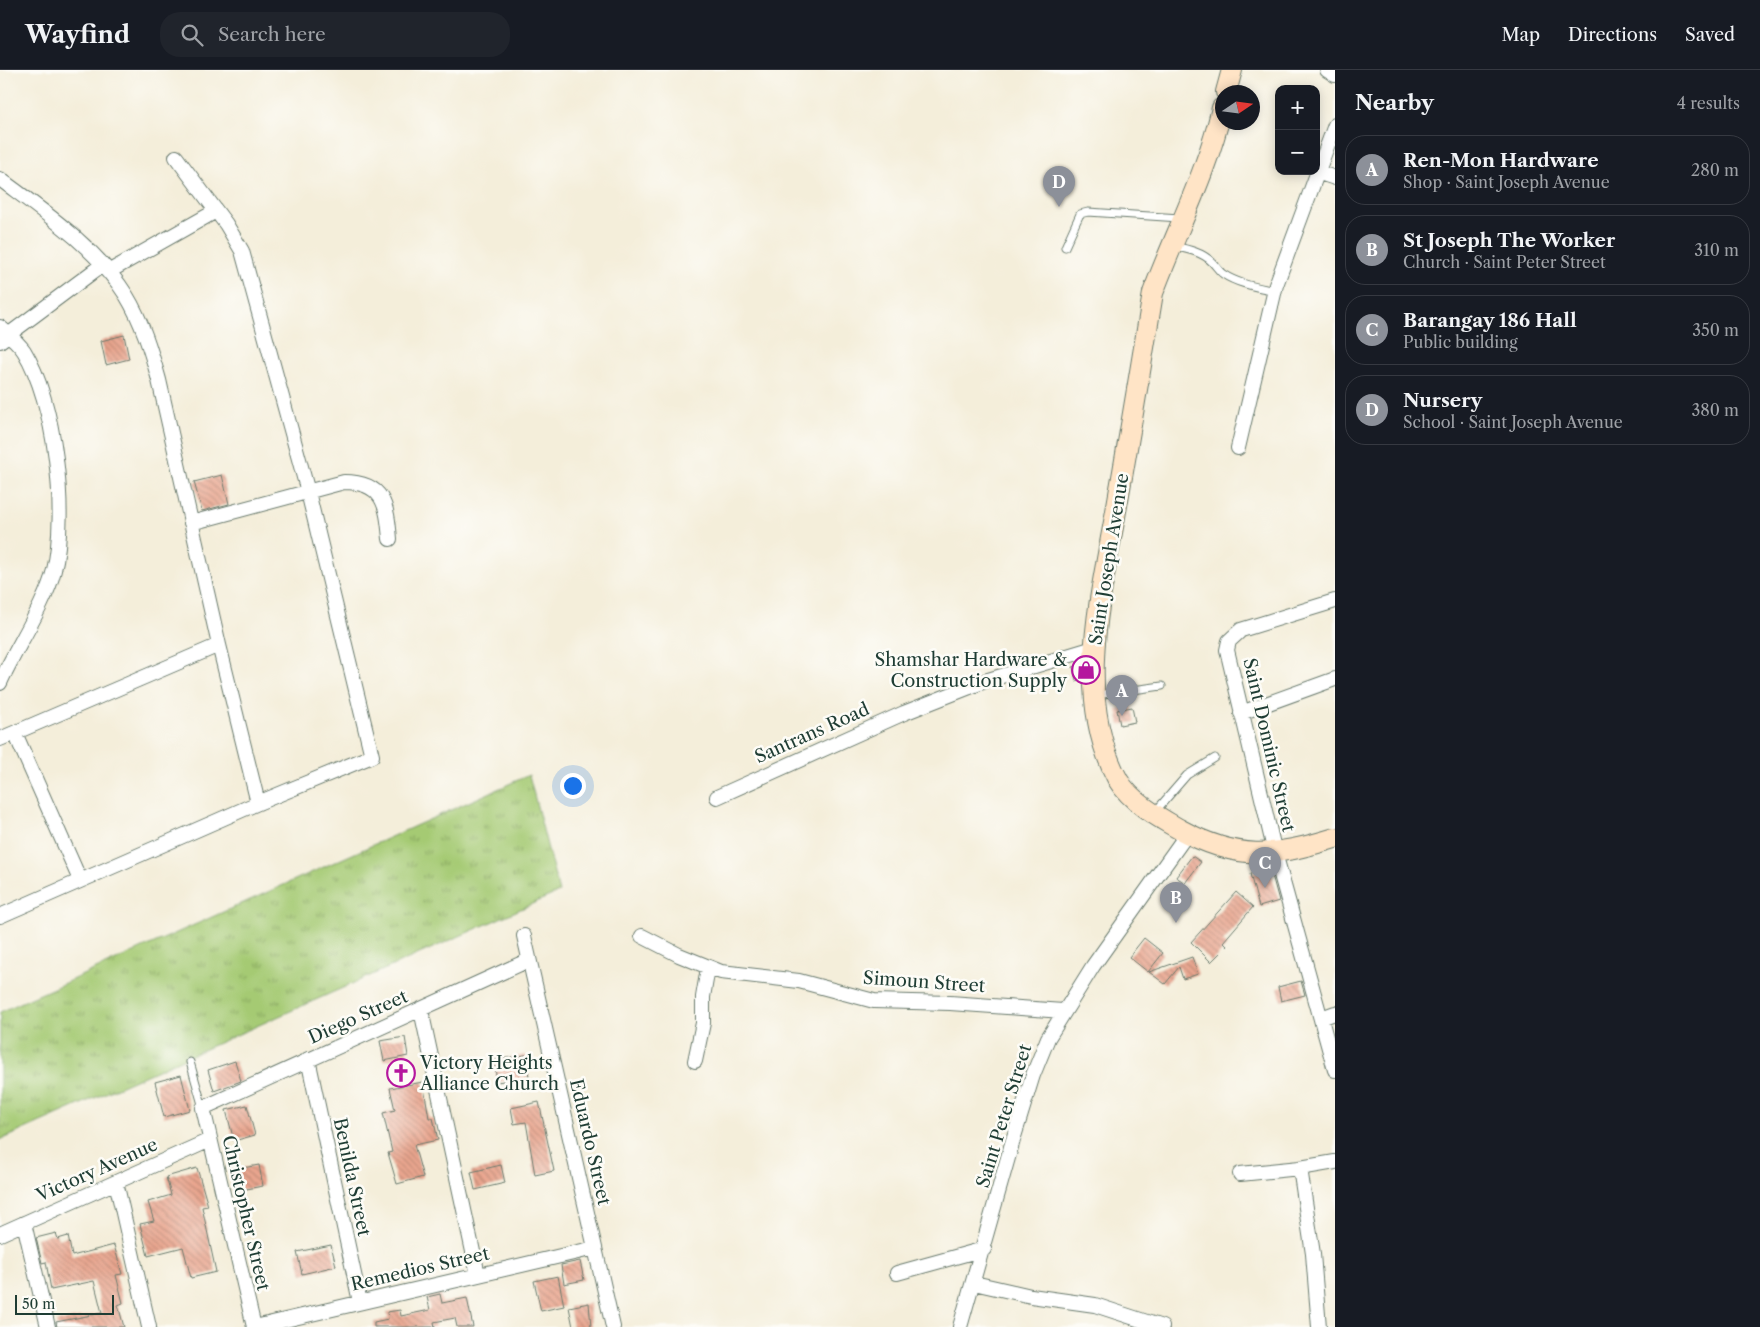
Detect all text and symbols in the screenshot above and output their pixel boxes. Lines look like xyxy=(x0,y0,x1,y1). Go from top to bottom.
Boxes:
search box xyxy=(160,12,510,57)
text: Wayfind xyxy=(25,20,130,49)
icon: search xyxy=(178,21,206,49)
text: Search here xyxy=(218,23,326,46)
text: Map xyxy=(1501,24,1540,46)
text: Directions xyxy=(1568,24,1657,46)
text: Saved xyxy=(1685,24,1735,46)
north arrow xyxy=(1215,85,1260,130)
map controls xyxy=(1275,85,1320,175)
button: + xyxy=(1275,85,1320,130)
text: Nearby xyxy=(1355,90,1434,115)
text: 4 results xyxy=(1677,93,1740,113)
button: − xyxy=(1275,130,1320,175)
text: Ren-Mon Hardware xyxy=(1403,149,1599,172)
text: A xyxy=(1366,160,1378,180)
text: 280 m xyxy=(1691,160,1739,180)
pin: D xyxy=(1043,166,1075,207)
text: Shop · Saint Joseph Avenue xyxy=(1403,172,1610,192)
text: St Joseph The Worker xyxy=(1403,229,1615,252)
text: B xyxy=(1366,240,1378,260)
text: 310 m xyxy=(1694,240,1739,260)
text: Church · Saint Peter Street xyxy=(1403,252,1606,272)
text: Barangay 186 Hall xyxy=(1403,309,1577,332)
text: C xyxy=(1366,320,1378,340)
text: 350 m xyxy=(1692,320,1739,340)
text: Public building xyxy=(1403,332,1518,352)
text: Nursery xyxy=(1403,389,1482,412)
text: D xyxy=(1365,400,1379,420)
text: 380 m xyxy=(1691,400,1739,420)
text: School · Saint Joseph Avenue xyxy=(1403,412,1623,432)
street label: Saint Joseph Avenue xyxy=(1085,472,1133,646)
place label: Shamshar Hardware & Construction Supply xyxy=(875,649,1068,692)
shop icon: Shamshar Hardware & Construction Supply xyxy=(1071,655,1101,685)
street label: Saint Dominic Street xyxy=(1238,656,1300,835)
pin: A xyxy=(1106,675,1138,716)
street label: Santrans Road xyxy=(751,698,873,768)
your location xyxy=(560,773,586,799)
pin: C xyxy=(1249,847,1281,888)
pin: B xyxy=(1160,882,1192,923)
street label: Simoun Street xyxy=(862,967,986,997)
street label: Diego Street xyxy=(305,985,412,1049)
street label: Saint Peter Street xyxy=(972,1041,1036,1190)
place label: Victory Heights Alliance Church xyxy=(419,1052,559,1095)
church icon: Victory Heights Alliance Church xyxy=(386,1058,416,1088)
street label: Eduardo Street xyxy=(565,1077,615,1208)
street label: Benilda Street xyxy=(329,1116,375,1239)
street label: Victory Avenue xyxy=(32,1133,161,1207)
street label: Christopher Street xyxy=(217,1133,275,1293)
street label: Remedios Street xyxy=(349,1242,492,1296)
scale bar xyxy=(15,1292,114,1315)
text: 50 m xyxy=(22,1295,55,1313)

